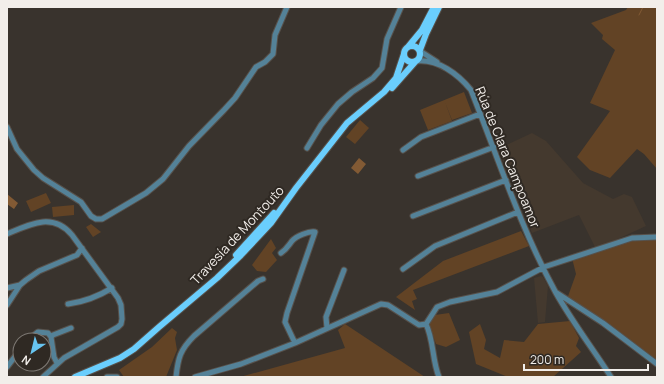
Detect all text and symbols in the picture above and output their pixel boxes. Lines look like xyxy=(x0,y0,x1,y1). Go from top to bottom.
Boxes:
street label: Rúa de Clara Campoamor xyxy=(471,84,545,231)
street label: Travesía de Montouto xyxy=(186,181,288,288)
north arrow xyxy=(12,332,52,372)
scale bar xyxy=(524,346,648,372)
text: 200 m xyxy=(530,351,564,368)
text: N xyxy=(18,352,34,369)

